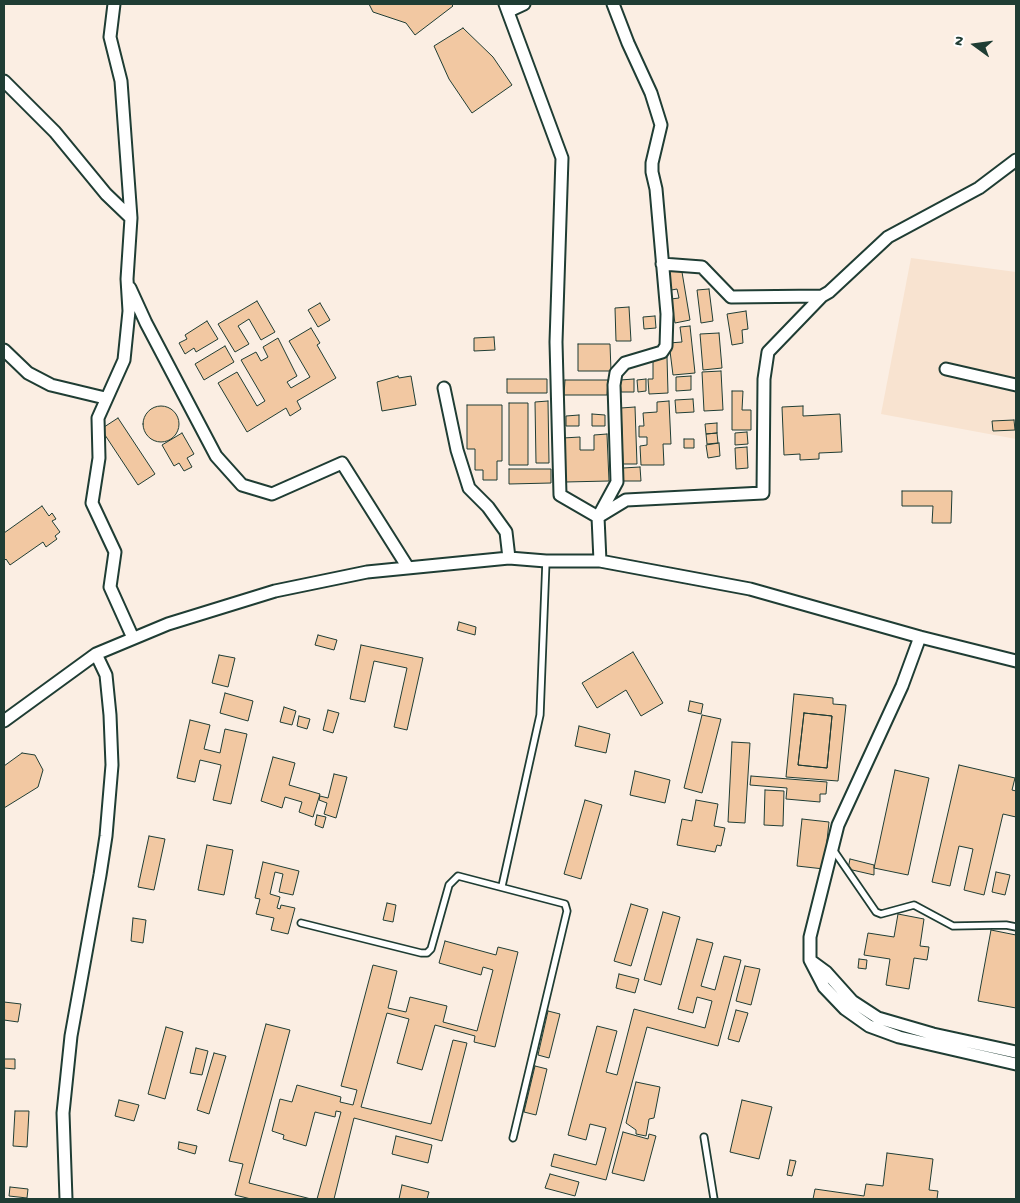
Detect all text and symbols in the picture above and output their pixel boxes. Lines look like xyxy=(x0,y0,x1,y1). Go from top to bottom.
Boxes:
north arrow xyxy=(950,20,1000,70)
text: N xyxy=(951,35,969,48)

